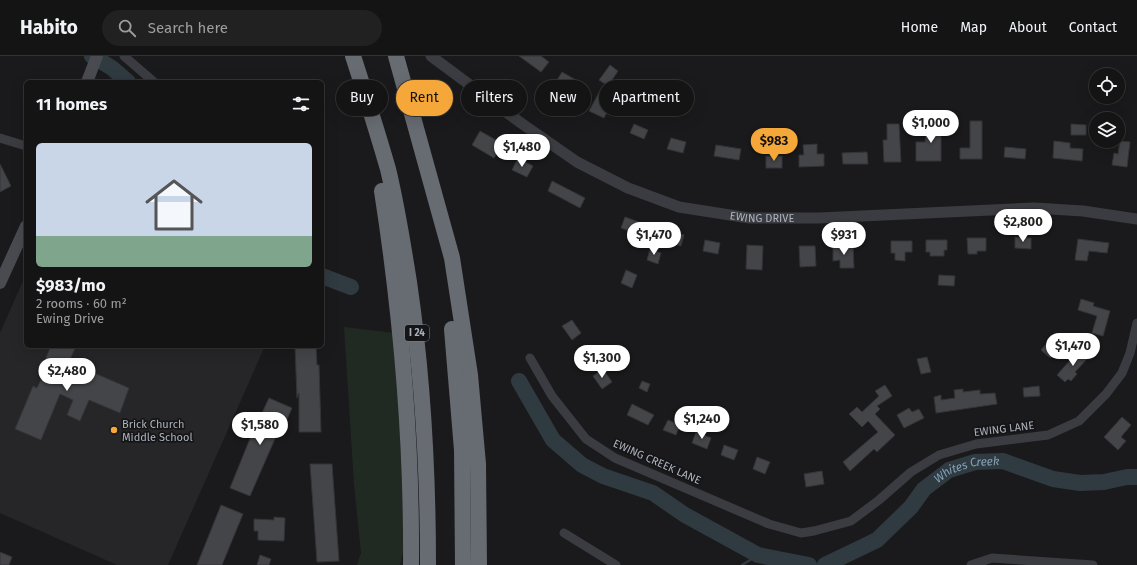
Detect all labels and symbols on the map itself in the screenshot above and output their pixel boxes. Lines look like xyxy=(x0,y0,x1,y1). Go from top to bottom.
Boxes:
pin: $1,000 xyxy=(898,110,964,144)
pin: $983 xyxy=(750,128,798,162)
pin: $1,480 xyxy=(489,134,555,168)
street label: EWING DRIVE xyxy=(729,209,794,225)
pin: $2,800 xyxy=(990,209,1056,243)
pin: $1,470 xyxy=(621,222,687,256)
pin: $931 xyxy=(820,222,868,256)
road number: I 24 xyxy=(405,325,429,341)
pin: $1,470 xyxy=(1040,333,1106,367)
pin: $1,300 xyxy=(569,345,635,379)
pin: $2,480 xyxy=(34,358,100,392)
pin: $1,240 xyxy=(669,406,735,440)
pin: $1,580 xyxy=(227,412,293,446)
place label: Brick Church Middle School xyxy=(122,418,193,444)
street label: EWING LANE xyxy=(973,419,1035,439)
marker: Brick Church Middle School xyxy=(109,425,119,435)
street label: EWING CREEK LANE xyxy=(611,437,703,487)
water label: Whites Creek xyxy=(931,454,1000,486)

